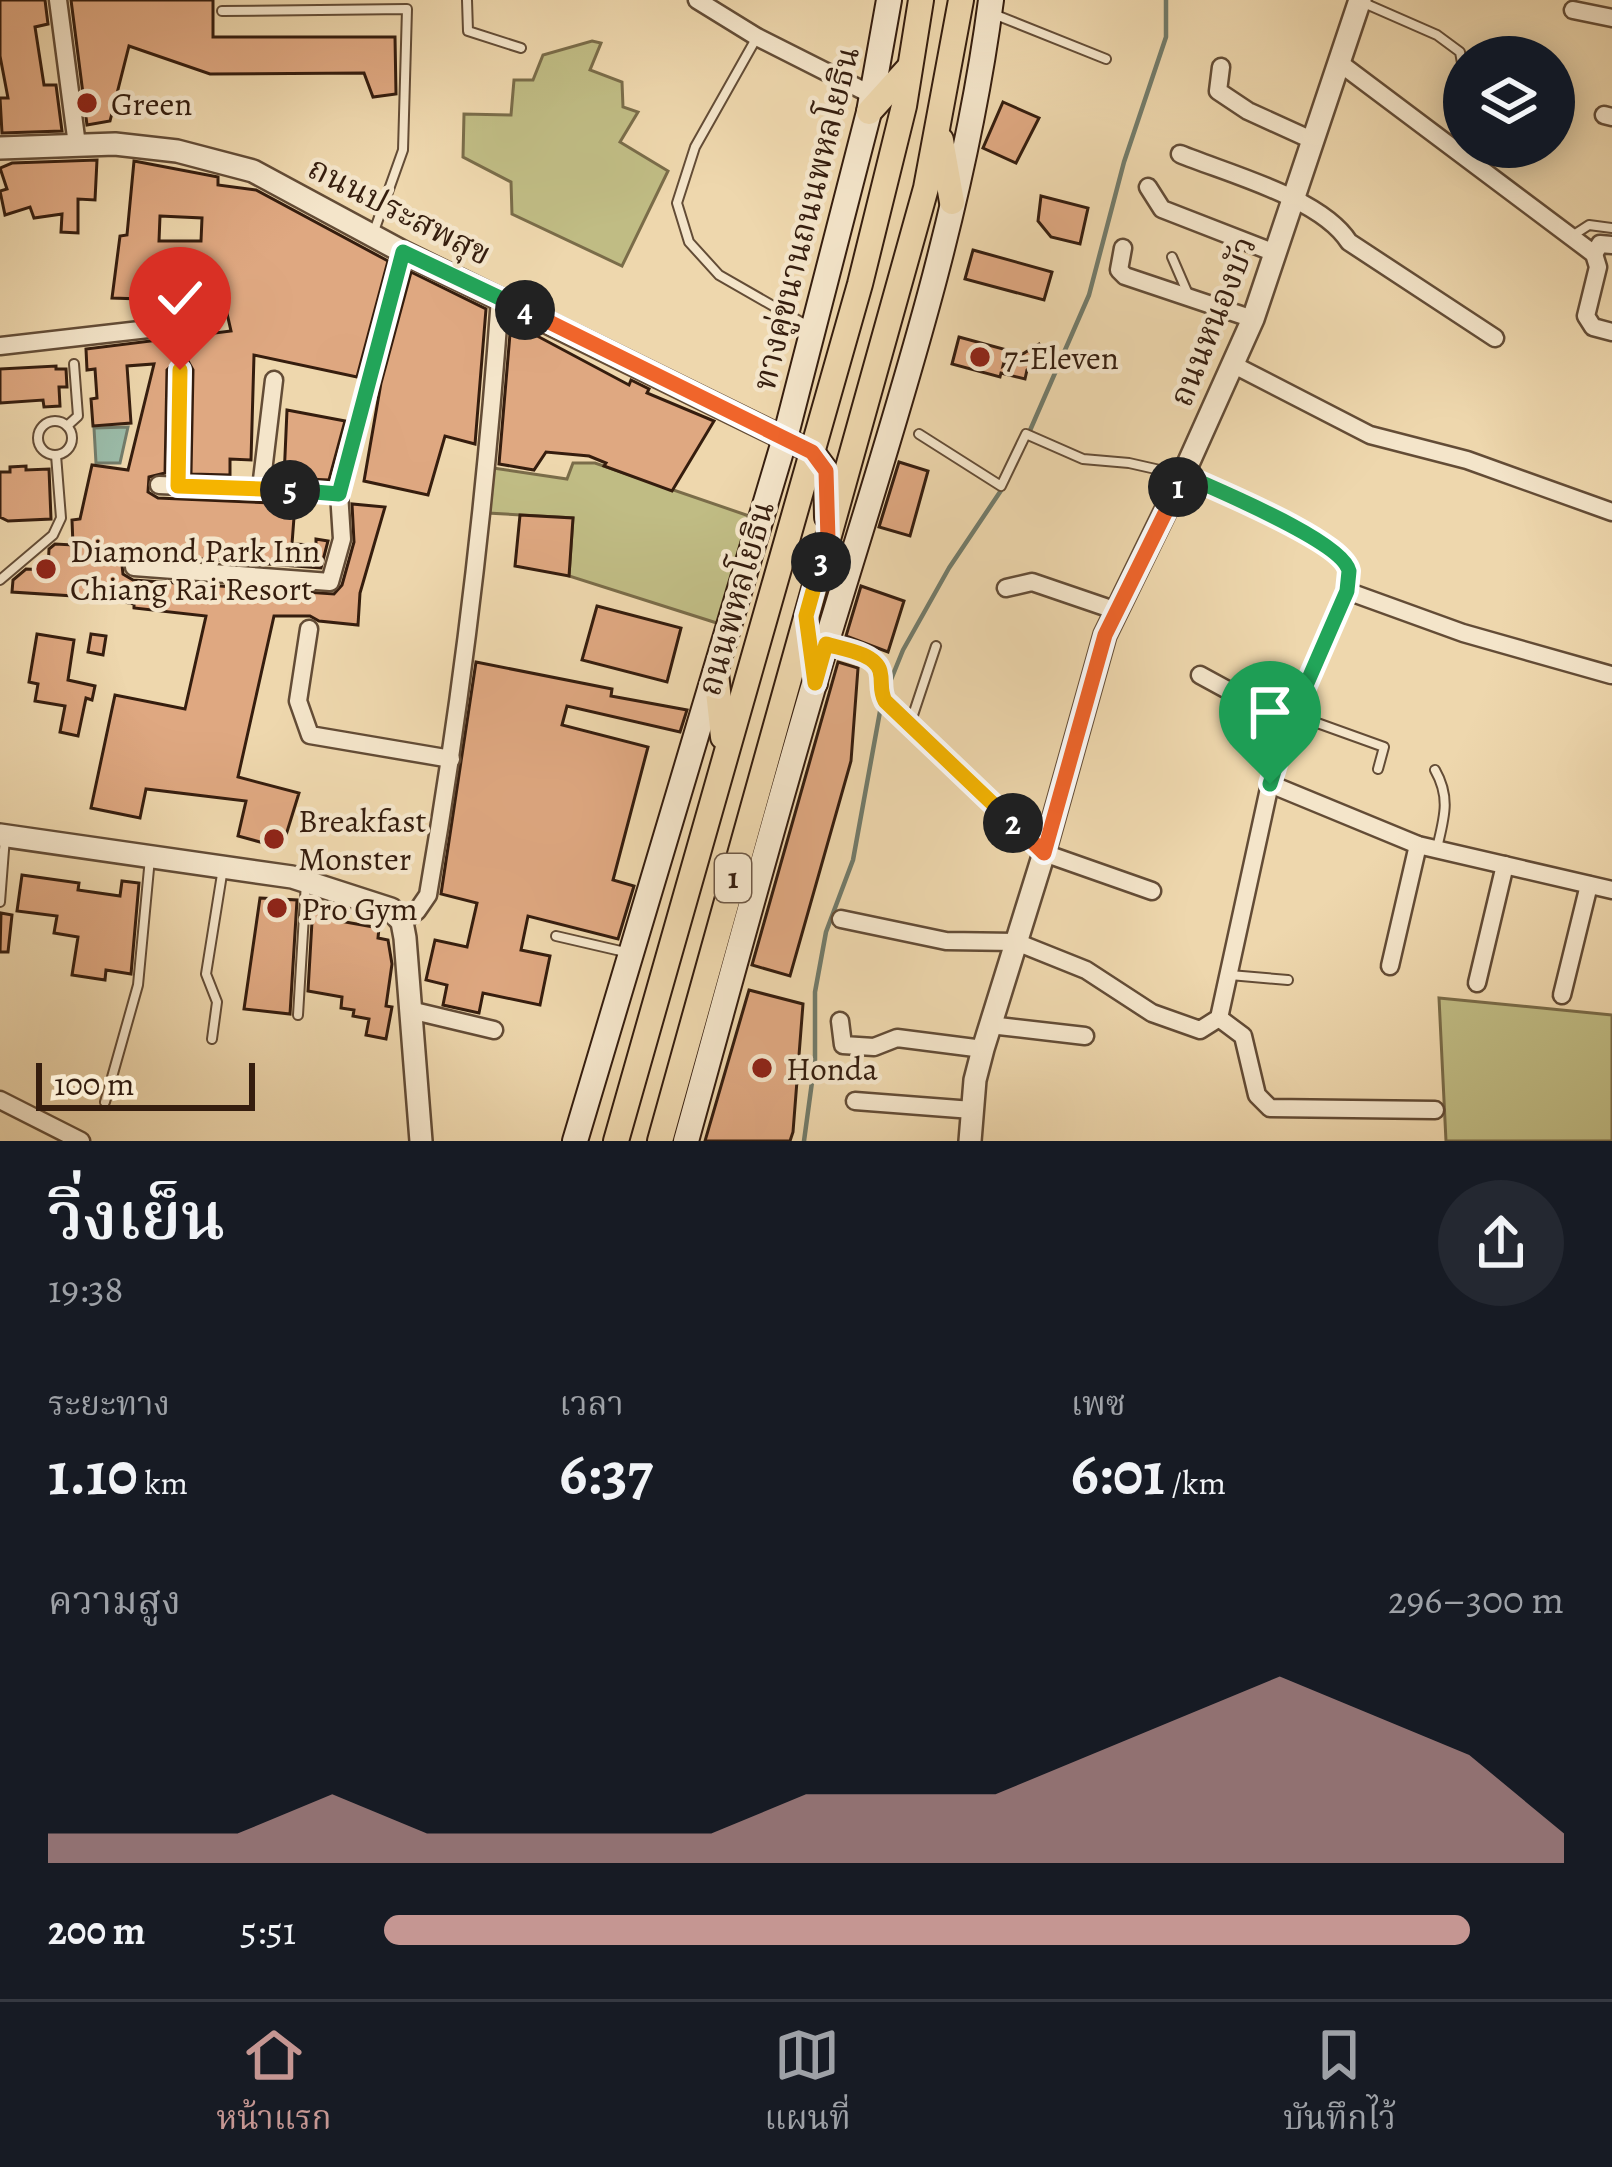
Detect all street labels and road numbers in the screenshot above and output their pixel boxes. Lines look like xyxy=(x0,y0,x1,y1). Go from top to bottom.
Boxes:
street label: ทางคู่ขนานถนนพหลโยธิน xyxy=(740,41,870,395)
street label: ถนนประสพสุข xyxy=(301,145,499,276)
street label: ถนนหนองบัว xyxy=(1158,230,1267,413)
street label: ถนนพหลโยธิน xyxy=(685,495,785,701)
road number: 1 xyxy=(715,854,751,902)

